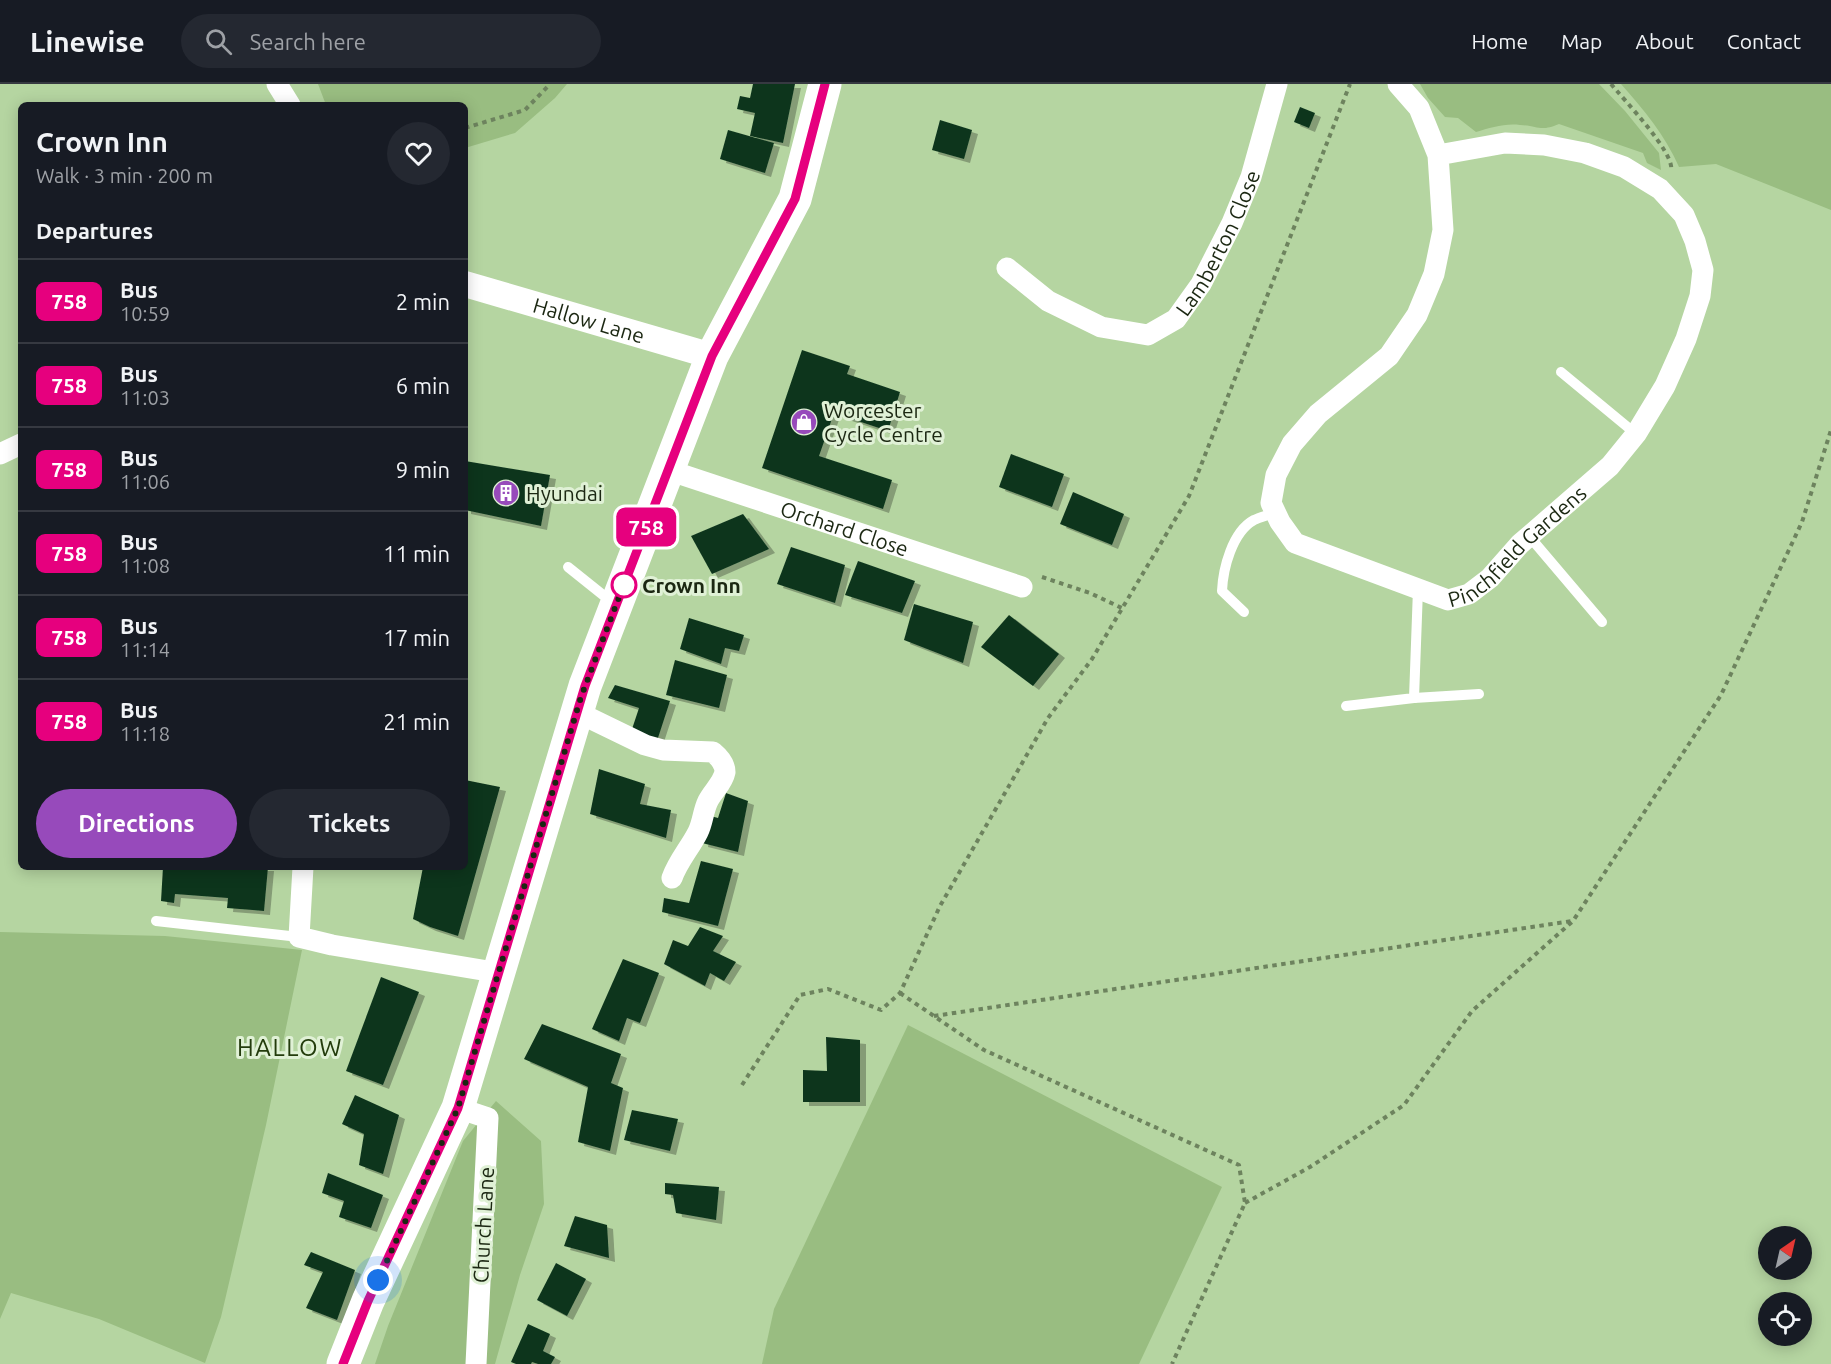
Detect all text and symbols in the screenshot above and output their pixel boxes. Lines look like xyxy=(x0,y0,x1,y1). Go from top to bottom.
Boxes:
search box xyxy=(181,14,601,68)
icon: search xyxy=(202,25,235,58)
text: Linewise xyxy=(30,26,145,57)
text: Search here xyxy=(250,29,366,54)
text: Home xyxy=(1471,29,1528,53)
text: Map xyxy=(1561,29,1602,53)
text: About xyxy=(1635,29,1694,53)
text: Contact xyxy=(1727,29,1801,53)
button: heart xyxy=(387,122,450,185)
text: Crown Inn xyxy=(36,126,168,157)
text: Walk · 3 min · 200 m xyxy=(36,164,213,187)
street label: Lamberton Close xyxy=(1170,168,1264,320)
text: Departures xyxy=(36,218,153,243)
text: Bus xyxy=(120,277,158,302)
text: 758 xyxy=(51,289,87,313)
text: 2 min xyxy=(396,289,450,314)
street label: Hallow Lane xyxy=(530,292,647,348)
text: 10:59 xyxy=(120,302,170,325)
text: Bus xyxy=(120,361,158,386)
text: 758 xyxy=(51,373,87,397)
text: 6 min xyxy=(396,373,450,398)
text: 11:03 xyxy=(120,386,170,409)
place label: Worcester Cycle Centre xyxy=(824,398,943,446)
shop icon: Worcester Cycle Centre xyxy=(789,407,819,437)
text: Bus xyxy=(120,445,158,470)
text: 758 xyxy=(51,457,87,481)
text: 9 min xyxy=(396,457,450,482)
text: 11:06 xyxy=(120,470,170,493)
building icon: Hyundai xyxy=(491,478,521,508)
street label: Pinchfield Gardens xyxy=(1445,480,1591,611)
place label: Hyundai xyxy=(526,481,603,505)
street label: Orchard Close xyxy=(778,496,912,561)
line badge: 758 xyxy=(612,508,680,546)
text: 758 xyxy=(628,515,664,539)
text: Bus xyxy=(120,529,158,554)
text: 758 xyxy=(51,541,87,565)
text: 11 min xyxy=(383,541,450,566)
text: 11:08 xyxy=(120,554,170,577)
marker: Crown Inn xyxy=(611,572,637,598)
place label: Crown Inn xyxy=(642,573,741,597)
text: Bus xyxy=(120,613,158,638)
text: 758 xyxy=(51,625,87,649)
text: 17 min xyxy=(383,625,450,650)
text: 11:14 xyxy=(120,638,170,661)
text: Bus xyxy=(120,697,158,722)
text: 758 xyxy=(51,709,87,733)
text: 21 min xyxy=(383,709,450,734)
text: 11:18 xyxy=(120,722,170,745)
button: Directions xyxy=(36,789,237,858)
button: Tickets xyxy=(249,789,450,858)
district label: HALLOW xyxy=(237,1034,343,1061)
street label: Church Lane xyxy=(468,1166,498,1284)
north arrow xyxy=(1758,1226,1812,1280)
map controls xyxy=(1758,1226,1812,1346)
your location xyxy=(363,1265,393,1295)
button: locate xyxy=(1758,1292,1812,1346)

